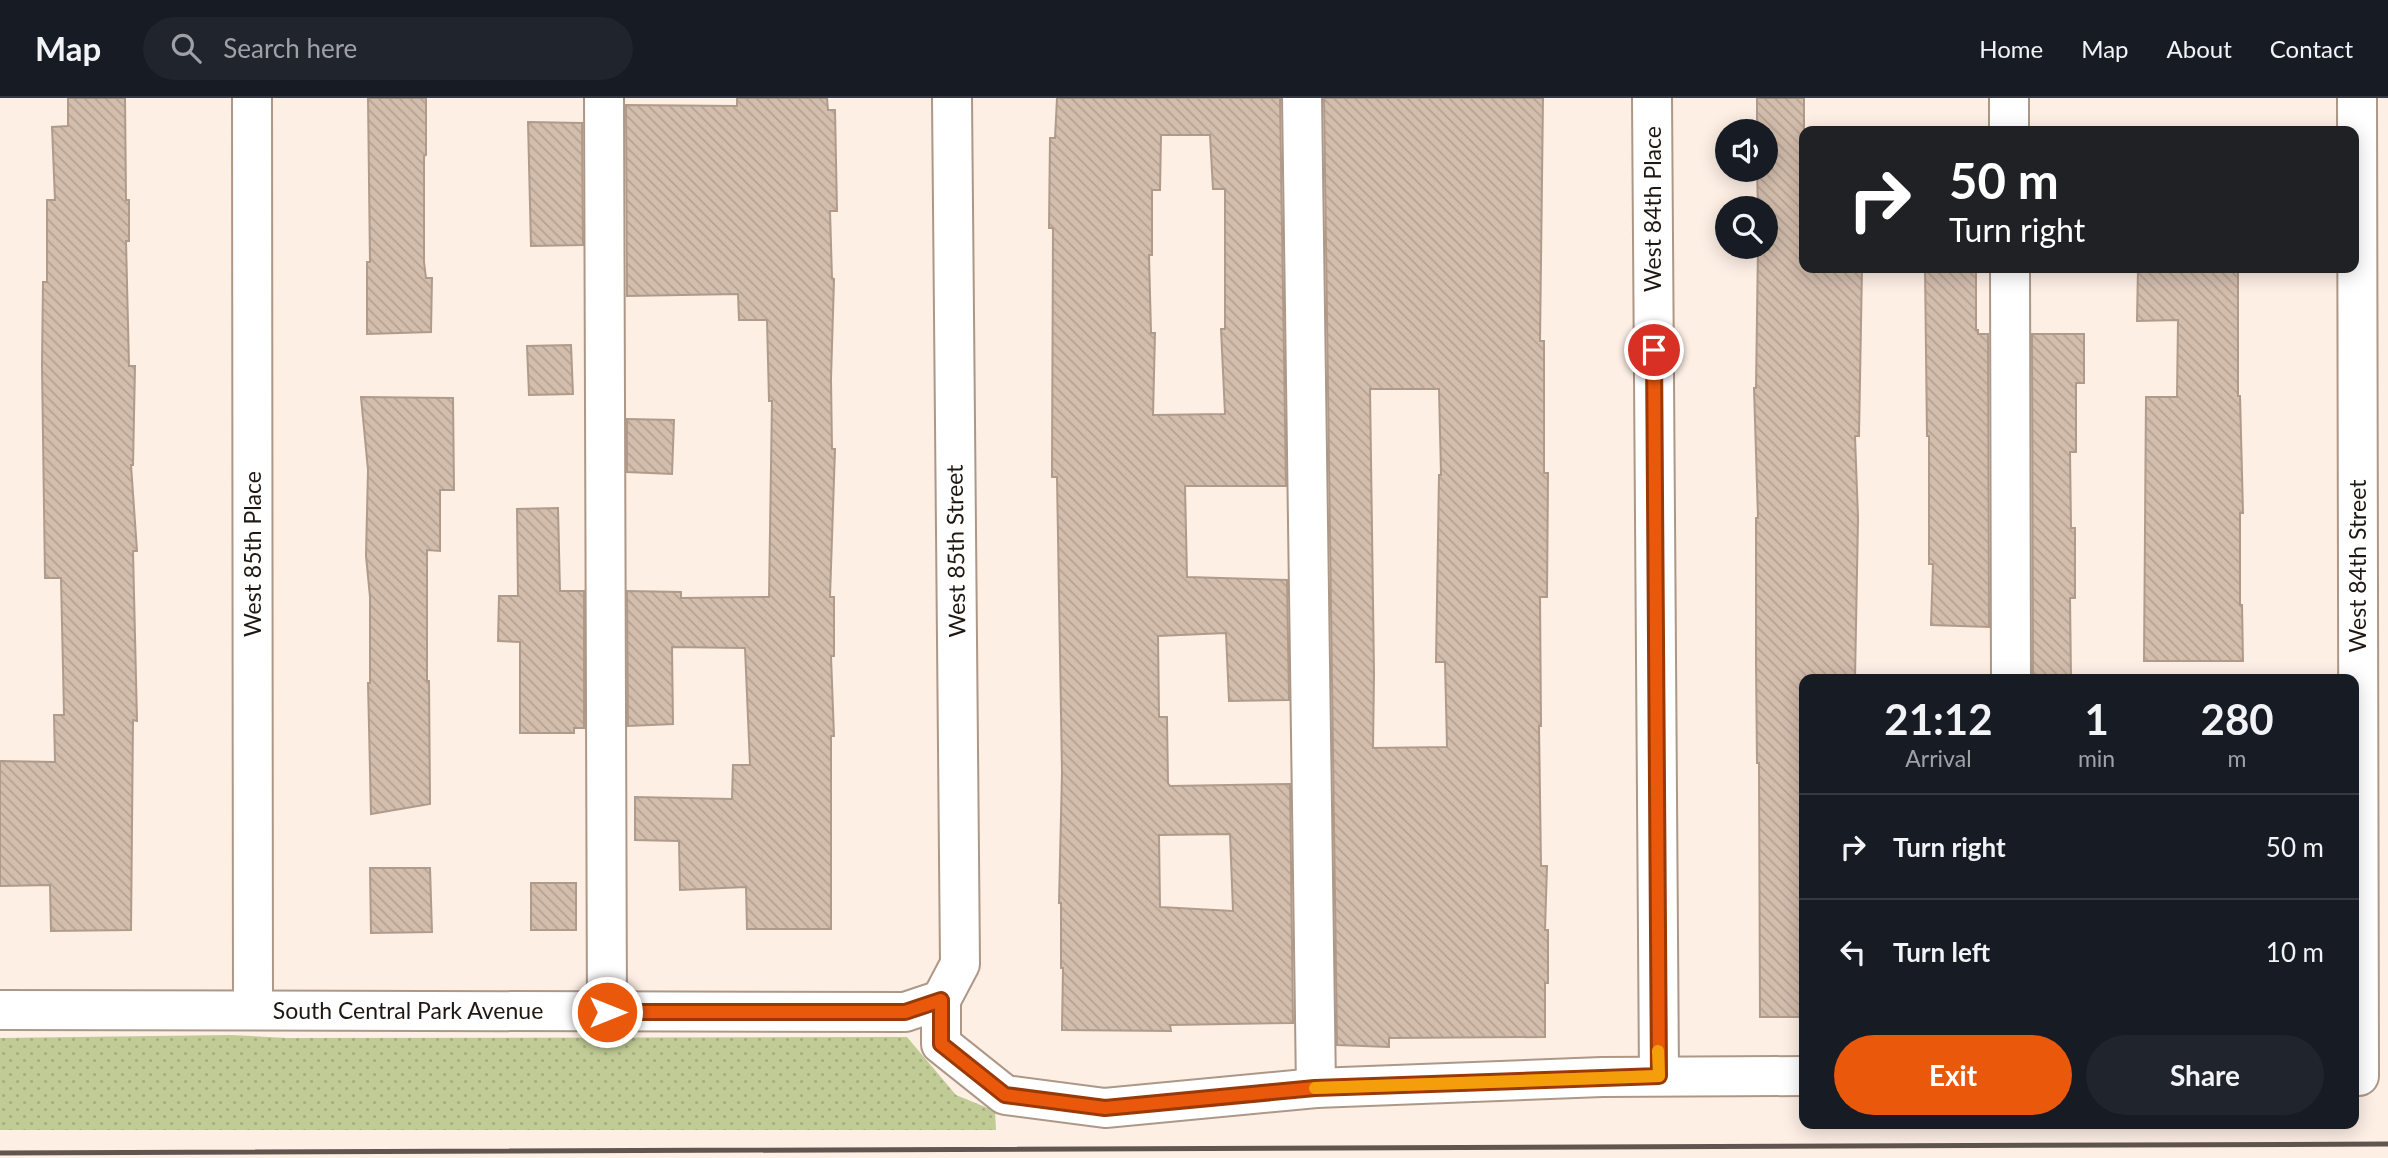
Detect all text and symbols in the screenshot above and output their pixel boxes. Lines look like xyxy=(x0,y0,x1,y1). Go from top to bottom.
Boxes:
search box xyxy=(143,17,633,80)
text: Map xyxy=(35,28,101,68)
icon: search xyxy=(167,29,205,67)
text: Search here xyxy=(223,32,357,64)
text: Home xyxy=(1979,34,2043,63)
text: Map xyxy=(2081,34,2129,63)
text: About xyxy=(2167,34,2232,63)
text: Contact xyxy=(2270,34,2353,63)
map controls xyxy=(1715,119,1778,259)
button: sound xyxy=(1715,119,1778,182)
street label: West 84th Place xyxy=(1638,126,1666,292)
text: 50 m xyxy=(1949,151,2059,209)
icon: right xyxy=(1834,154,1925,245)
button: search xyxy=(1715,196,1778,259)
text: Turn right xyxy=(1949,210,2085,249)
pin xyxy=(1624,320,1684,380)
icon: arrive xyxy=(1635,331,1673,369)
street label: West 85th Street xyxy=(939,464,971,638)
street label: West 85th Place xyxy=(238,471,266,637)
street label: West 84th Street xyxy=(2343,479,2371,652)
text: 21:12 xyxy=(1884,694,1993,744)
text: 1 xyxy=(2084,694,2109,744)
text: 280 xyxy=(2201,694,2274,744)
text: Arrival xyxy=(1905,744,1972,772)
text: min xyxy=(2078,744,2115,772)
text: m xyxy=(2228,744,2247,772)
icon: right xyxy=(1834,828,1872,866)
text: Turn right xyxy=(1893,831,2006,863)
text: 50 m xyxy=(2266,831,2324,863)
icon: left xyxy=(1834,933,1872,971)
text: Turn left xyxy=(1893,936,1990,968)
text: 10 m xyxy=(2266,936,2324,968)
position arrow xyxy=(570,975,644,1049)
street label: South Central Park Avenue xyxy=(273,996,543,1024)
button: Exit xyxy=(1834,1035,2072,1115)
button: Share xyxy=(2086,1035,2324,1115)

